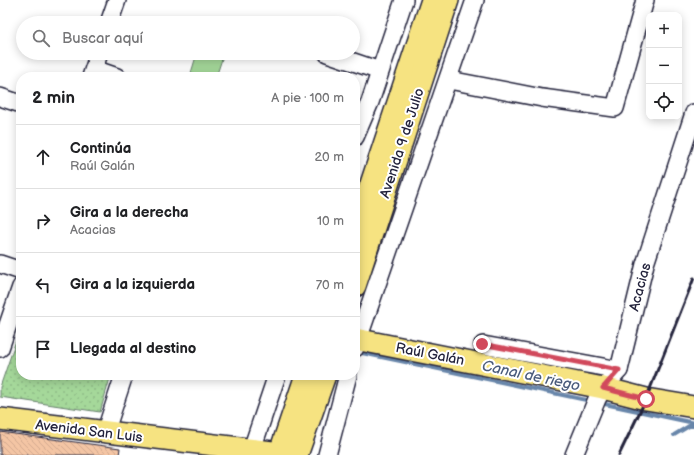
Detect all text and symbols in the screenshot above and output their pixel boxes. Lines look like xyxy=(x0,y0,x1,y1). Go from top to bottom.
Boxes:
map controls xyxy=(646,12,682,120)
button: + xyxy=(646,12,682,48)
search box xyxy=(16,16,360,60)
icon: search xyxy=(30,27,52,49)
text: Buscar aquí xyxy=(62,29,143,48)
button: − xyxy=(646,48,682,84)
button: locate xyxy=(646,84,682,120)
street label: Avenida 9 de Julio xyxy=(376,86,428,200)
text: 2 min xyxy=(32,88,75,108)
text: A pie · 100 m xyxy=(271,90,344,106)
text: Continúa xyxy=(70,139,131,158)
icon: ahead xyxy=(32,146,54,168)
text: 20 m xyxy=(314,149,344,165)
text: Raúl Galán xyxy=(70,158,135,174)
text: Gira a la derecha xyxy=(70,203,189,222)
icon: right xyxy=(32,210,54,232)
text: 10 m xyxy=(317,213,344,229)
text: Acacias xyxy=(70,222,116,238)
street label: Acacias xyxy=(625,261,655,313)
icon: left xyxy=(32,274,54,296)
text: Gira a la izquierda xyxy=(70,275,195,294)
text: 70 m xyxy=(316,277,344,293)
route end xyxy=(473,335,491,353)
icon: arrive xyxy=(32,338,54,360)
text: Llegada al destino xyxy=(70,339,196,358)
street label: Raúl Galán xyxy=(394,339,466,369)
water label: Canal de riego xyxy=(480,356,582,396)
route start xyxy=(637,390,655,408)
street label: Avenida San Luis xyxy=(34,416,144,446)

